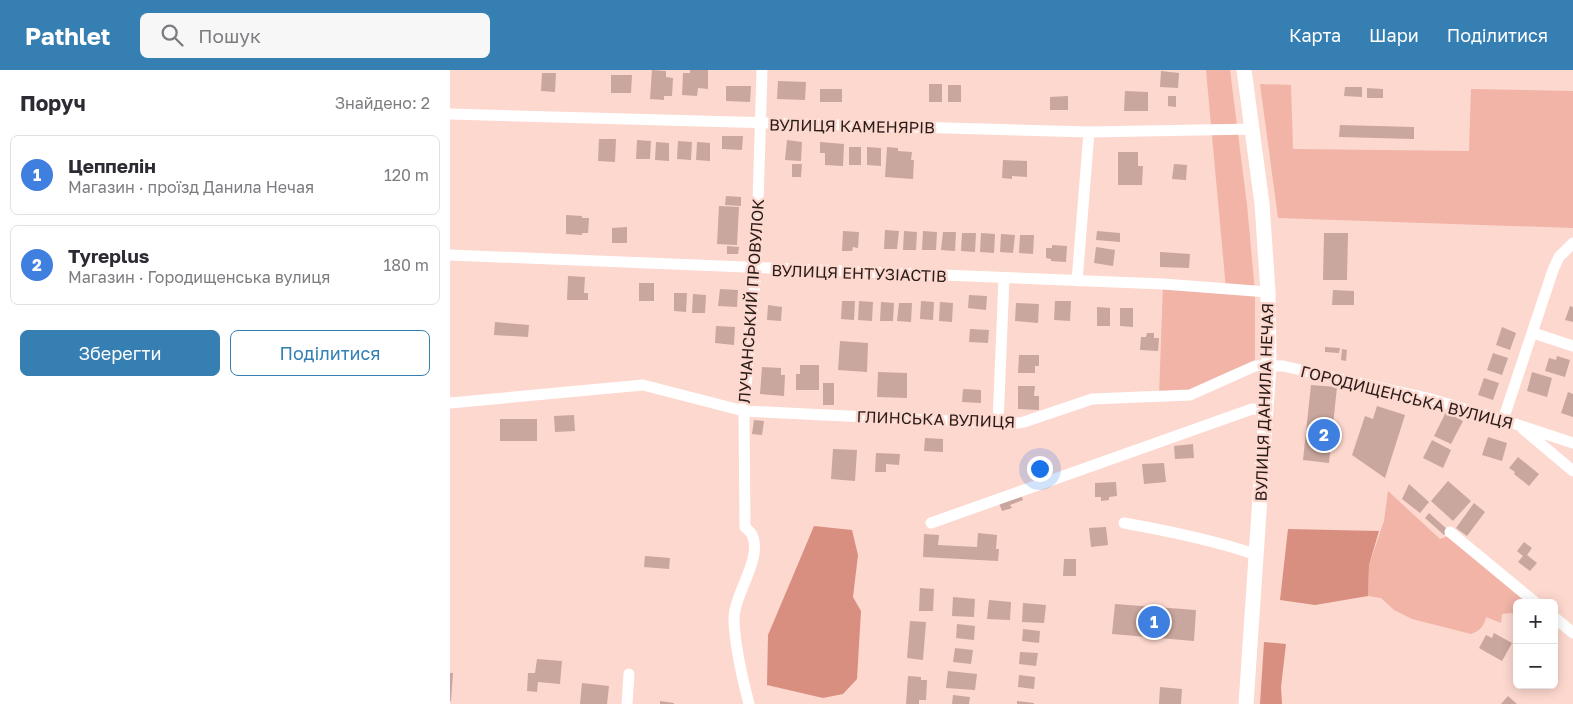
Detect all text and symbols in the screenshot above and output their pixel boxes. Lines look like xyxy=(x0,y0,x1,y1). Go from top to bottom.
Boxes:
search box xyxy=(140,13,490,58)
text: Pathlet xyxy=(25,21,110,50)
icon: search xyxy=(158,21,186,49)
text: Пошук xyxy=(198,24,261,47)
text: Карта xyxy=(1289,24,1341,46)
text: Шари xyxy=(1369,24,1419,46)
text: Поділитися xyxy=(1447,24,1548,46)
text: Поруч xyxy=(20,90,86,116)
text: Знайдено: 2 xyxy=(335,93,430,113)
street label: ВУЛИЦЯ КАМЕНЯРІВ xyxy=(769,115,935,137)
text: Цеппелін xyxy=(68,154,156,177)
text: 1 xyxy=(33,165,41,185)
text: 120 m xyxy=(384,165,429,185)
text: Магазин · проїзд Данила Нечая xyxy=(68,177,314,197)
street label: ЛУЧАНСЬКИЙ ПРОВУЛОК xyxy=(734,198,768,404)
text: Tyreplus xyxy=(68,244,149,267)
text: 2 xyxy=(32,255,42,275)
text: 180 m xyxy=(383,255,429,275)
street label: ВУЛИЦЯ ЕНТУЗІАСТІВ xyxy=(771,260,947,286)
text: Магазин · Городищенська вулиця xyxy=(68,267,330,287)
street label: ВУЛИЦЯ ДАНИЛА НЕЧАЯ xyxy=(1251,302,1277,502)
button: Зберегти xyxy=(20,330,220,376)
button: Поділитися xyxy=(230,330,430,376)
street label: ГОРОДИЩЕНСЬКА ВУЛИЦЯ xyxy=(1299,361,1515,433)
street label: ГЛИНСЬКА ВУЛИЦЯ xyxy=(856,406,1016,432)
pin: 2 xyxy=(1308,416,1340,454)
your location xyxy=(1027,456,1053,482)
map controls xyxy=(1513,599,1558,689)
button: + xyxy=(1513,599,1558,644)
pin: 1 xyxy=(1138,603,1170,641)
button: − xyxy=(1513,644,1558,689)

